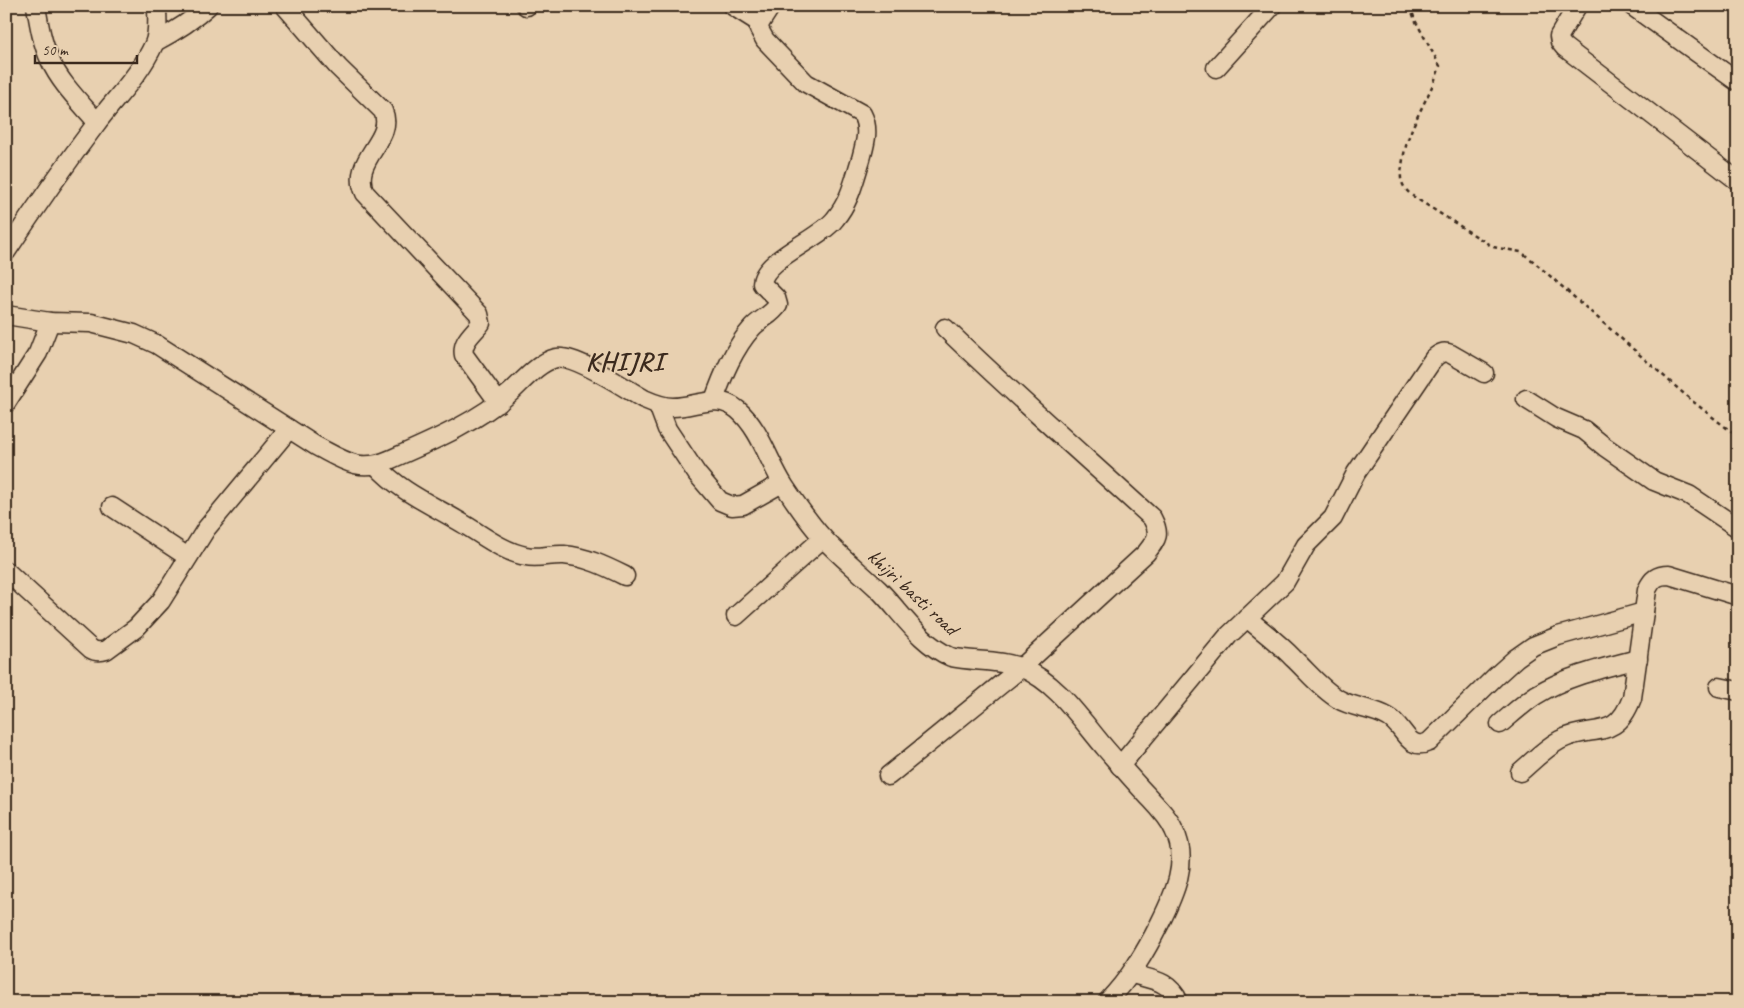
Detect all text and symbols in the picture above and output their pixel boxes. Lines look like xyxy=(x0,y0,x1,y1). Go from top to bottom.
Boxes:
scale bar xyxy=(35,32,138,64)
text: 50 m xyxy=(42,41,69,60)
district label: KHIJRI xyxy=(586,345,669,378)
street label: khijri basti road xyxy=(862,543,966,643)

